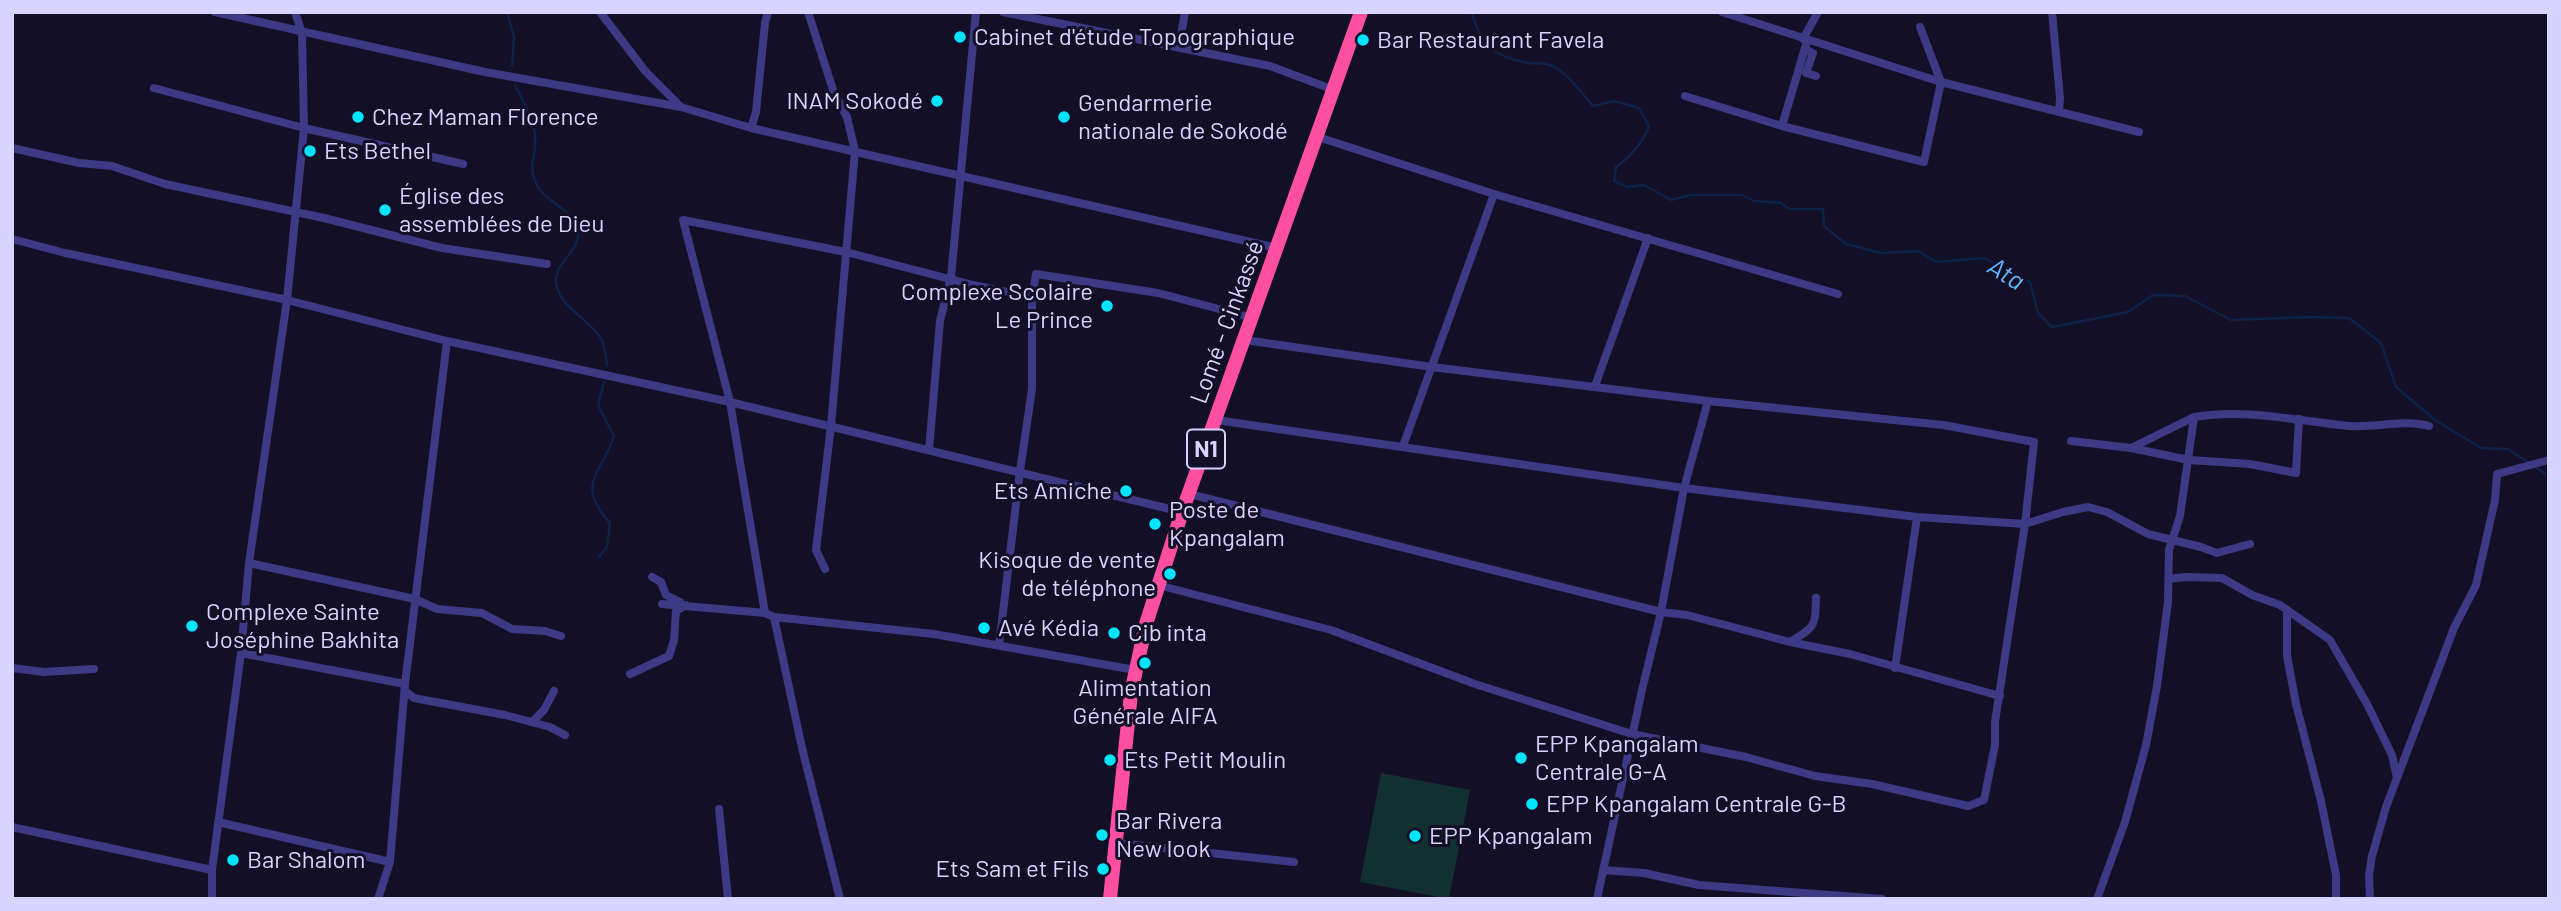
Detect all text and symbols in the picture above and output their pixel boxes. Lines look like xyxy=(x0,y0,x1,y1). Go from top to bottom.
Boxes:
place label: Cabinet d'étude Topographique xyxy=(974,23,1295,51)
place label: Bar Restaurant Favela xyxy=(1377,26,1604,54)
marker: Cabinet d'étude Topographique xyxy=(952,29,968,45)
marker: Bar Restaurant Favela xyxy=(1355,32,1371,48)
place label: INAM Sokodé xyxy=(786,87,923,115)
place label: Gendarmerie nationale de Sokodé xyxy=(1078,89,1288,145)
marker: INAM Sokodé xyxy=(929,93,945,109)
place label: Chez Maman Florence xyxy=(372,103,598,131)
marker: Chez Maman Florence xyxy=(350,109,366,125)
marker: Gendarmerie nationale de Sokodé xyxy=(1056,109,1072,125)
place label: Ets Bethel xyxy=(324,137,431,165)
marker: Ets Bethel xyxy=(302,143,318,159)
place label: Église des assemblées de Dieu xyxy=(399,182,604,238)
marker: Église des assemblées de Dieu xyxy=(377,202,393,218)
street label: Lomé - Cinkassé xyxy=(1184,237,1270,407)
water label: Ata xyxy=(1982,251,2030,297)
place label: Complexe Scolaire Le Prince xyxy=(901,278,1093,334)
marker: Complexe Scolaire Le Prince xyxy=(1099,298,1115,314)
road number: N1 xyxy=(1187,430,1225,468)
place label: Ets Amiche xyxy=(994,477,1112,505)
marker: Ets Amiche xyxy=(1118,483,1134,499)
place label: Poste de Kpangalam xyxy=(1169,496,1285,552)
marker: Poste de Kpangalam xyxy=(1147,516,1163,532)
place label: Kisoque de vente de téléphone xyxy=(978,546,1156,602)
marker: Kisoque de vente de téléphone xyxy=(1162,566,1178,582)
place label: Complexe Sainte Joséphine Bakhita xyxy=(206,598,399,654)
place label: Avé Kédia xyxy=(998,614,1099,642)
marker: Complexe Sainte Joséphine Bakhita xyxy=(184,618,200,634)
place label: Cib inta xyxy=(1128,619,1207,647)
marker: Avé Kédia xyxy=(976,620,992,636)
marker: Cib inta xyxy=(1106,625,1122,641)
marker: Alimentation Générale AIFA xyxy=(1137,655,1153,671)
place label: Alimentation Générale AIFA xyxy=(1073,674,1217,730)
place label: EPP Kpangalam Centrale G-A xyxy=(1535,730,1699,786)
place label: Ets Petit Moulin xyxy=(1124,746,1286,774)
marker: EPP Kpangalam Centrale G-A xyxy=(1513,750,1529,766)
marker: Ets Petit Moulin xyxy=(1102,752,1118,768)
place label: EPP Kpangalam Centrale G-B xyxy=(1546,790,1847,818)
marker: EPP Kpangalam Centrale G-B xyxy=(1524,796,1540,812)
place label: Bar Rivera New look xyxy=(1116,807,1222,863)
place label: EPP Kpangalam xyxy=(1429,822,1593,850)
marker: Bar Rivera New look xyxy=(1094,827,1110,843)
marker: EPP Kpangalam xyxy=(1407,828,1423,844)
place label: Bar Shalom xyxy=(247,846,365,874)
marker: Bar Shalom xyxy=(225,852,241,868)
place label: Ets Sam et Fils xyxy=(936,855,1089,883)
marker: Ets Sam et Fils xyxy=(1095,861,1111,877)

